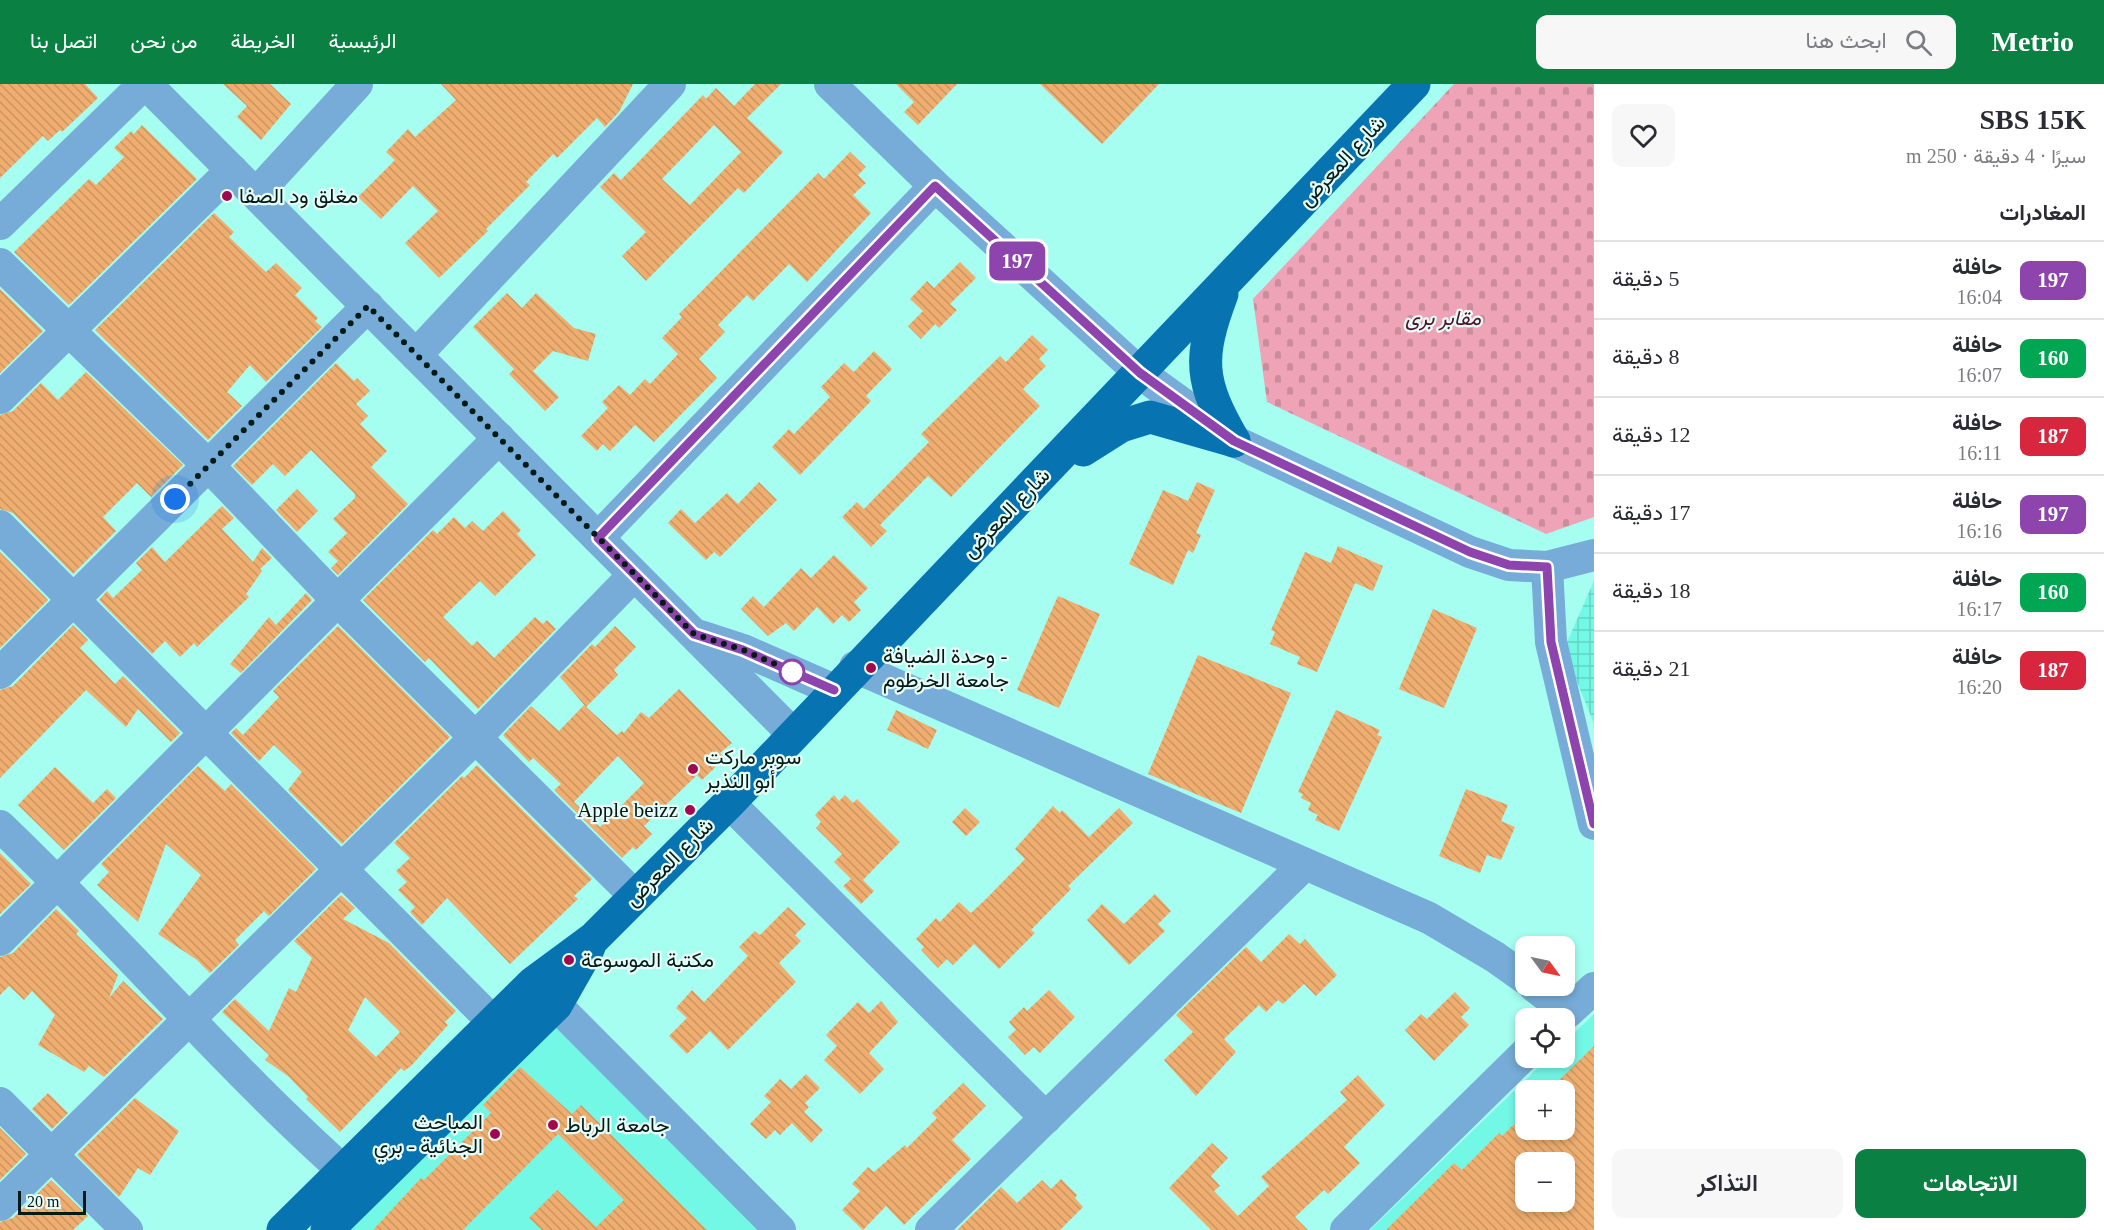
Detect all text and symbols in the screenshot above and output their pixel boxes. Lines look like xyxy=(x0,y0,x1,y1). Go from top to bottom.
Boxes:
search box xyxy=(1536,15,1956,69)
icon: search xyxy=(1902,26,1935,59)
text: Metrio xyxy=(1992,26,2074,57)
text: ابحث هنا xyxy=(1806,28,1887,53)
text: اتصل بنا xyxy=(30,29,97,53)
text: من نحن xyxy=(130,29,198,53)
text: الخريطة xyxy=(231,29,295,53)
text: الرئيسية xyxy=(328,29,396,53)
button: heart xyxy=(1612,104,1675,167)
text: SBS 15K xyxy=(1979,104,2086,135)
street label: شارع المعرض xyxy=(1294,111,1392,213)
text: سيرًا · 4 دقيقة · 250 m xyxy=(1906,145,2086,167)
place label: مغلق ود الصفا xyxy=(239,184,358,209)
marker: مغلق ود الصفا xyxy=(220,189,234,203)
text: المغادرات xyxy=(2000,200,2086,225)
line badge: 197 xyxy=(982,242,1052,280)
text: 197 xyxy=(1001,249,1033,273)
text: حافلة xyxy=(1952,254,2002,279)
text: 5 دقيقة xyxy=(1612,266,1679,291)
text: 197 xyxy=(2037,268,2069,292)
text: 16:04 xyxy=(1956,286,2002,308)
park label: مقابر برى xyxy=(1405,306,1482,331)
text: حافلة xyxy=(1952,332,2002,357)
text: 8 دقيقة xyxy=(1612,344,1679,369)
text: 160 xyxy=(2037,346,2069,370)
text: 16:07 xyxy=(1956,364,2002,386)
text: حافلة xyxy=(1952,410,2002,435)
text: 12 دقيقة xyxy=(1612,422,1690,447)
text: 187 xyxy=(2037,424,2069,448)
text: 16:11 xyxy=(1957,442,2002,464)
street label: شارع المعرض xyxy=(957,463,1056,564)
your location xyxy=(160,484,190,514)
text: حافلة xyxy=(1952,488,2002,513)
text: 17 دقيقة xyxy=(1612,500,1690,525)
text: 197 xyxy=(2037,502,2069,526)
text: 16:16 xyxy=(1956,520,2002,542)
text: حافلة xyxy=(1952,566,2002,591)
text: 18 دقيقة xyxy=(1612,578,1690,603)
text: 160 xyxy=(2037,580,2069,604)
text: 16:17 xyxy=(1956,598,2002,620)
place label: وحدة الضيافة - جامعة الخرطوم xyxy=(883,644,1009,694)
text: حافلة xyxy=(1952,644,2002,669)
text: 21 دقيقة xyxy=(1612,656,1690,681)
text: 187 xyxy=(2037,658,2069,682)
unlabelled marker xyxy=(779,659,805,685)
marker: وحدة الضيافة - جامعة الخرطوم xyxy=(864,661,878,675)
text: 16:20 xyxy=(1956,676,2002,698)
place label: سوبر ماركت أبو النذير xyxy=(704,745,801,794)
marker: سوبر ماركت أبو النذير xyxy=(686,762,700,776)
place label: Apple beizz xyxy=(577,798,678,822)
marker: Apple beizz xyxy=(683,803,697,817)
street label: شارع المعرض xyxy=(620,813,720,913)
north arrow xyxy=(1515,936,1575,996)
map controls xyxy=(1515,936,1575,1212)
place label: مكتبة الموسوعة xyxy=(581,948,714,973)
marker: مكتبة الموسوعة xyxy=(562,953,576,967)
button: locate xyxy=(1515,1008,1575,1068)
button: + xyxy=(1515,1080,1575,1140)
place label: المباحث الجنائية - بري xyxy=(374,1110,483,1163)
place label: جامعة الرباط xyxy=(565,1113,670,1138)
marker: جامعة الرباط xyxy=(546,1118,560,1132)
marker: المباحث الجنائية - بري xyxy=(488,1127,502,1141)
button: التذاكر xyxy=(1612,1149,1843,1218)
button: الاتجاهات xyxy=(1855,1149,2086,1218)
button: − xyxy=(1515,1152,1575,1212)
scale bar xyxy=(18,1188,86,1216)
text: 20 m xyxy=(27,1193,59,1210)

